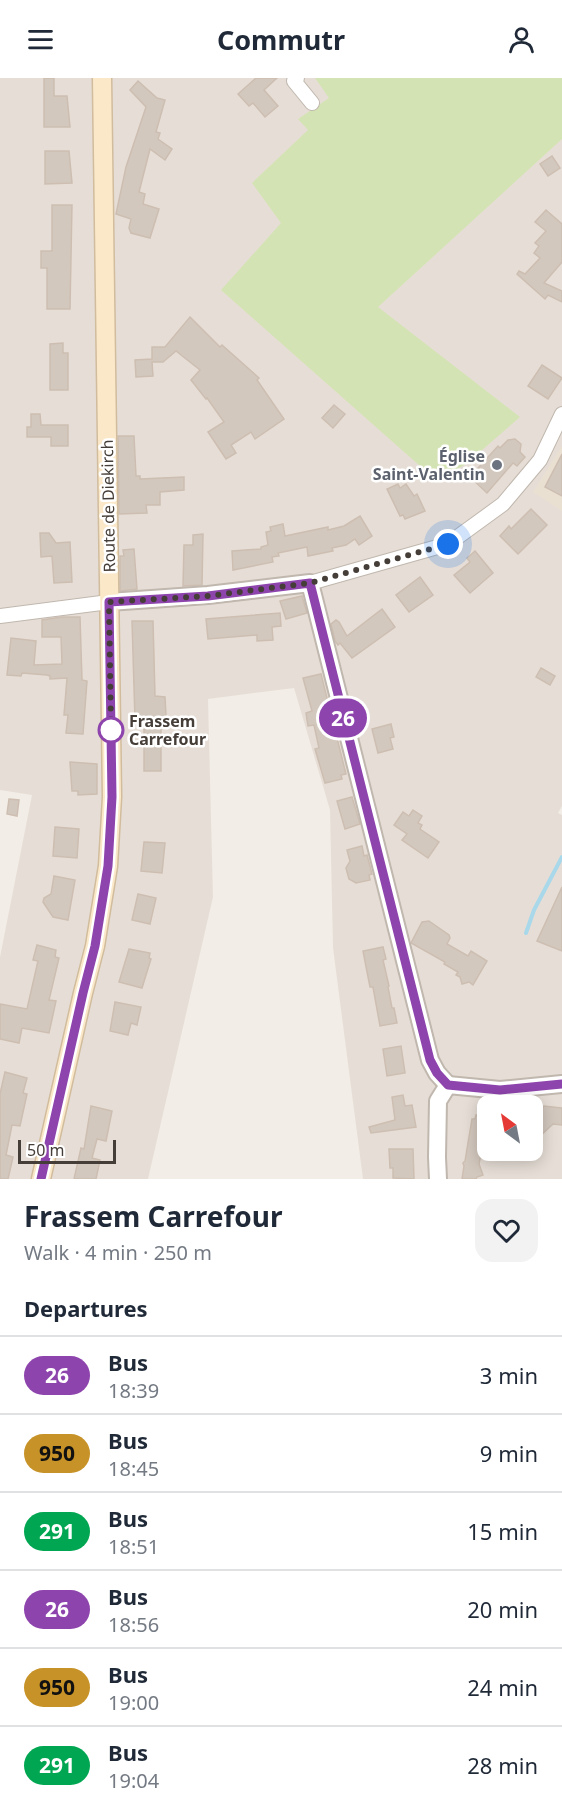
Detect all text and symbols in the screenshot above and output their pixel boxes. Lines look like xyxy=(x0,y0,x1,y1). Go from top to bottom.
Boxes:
text: Commutr xyxy=(217,21,345,58)
icon: menu xyxy=(24,23,57,56)
icon: person xyxy=(505,23,538,56)
street label: Route de Diekirch xyxy=(96,439,120,573)
place label: Église Saint-Valentin xyxy=(373,445,485,485)
marker: Église Saint-Valentin xyxy=(490,458,504,472)
your location xyxy=(433,529,463,559)
line badge: 26 xyxy=(316,698,370,738)
text: 26 xyxy=(331,704,355,732)
place label: Frassem Carrefour xyxy=(129,710,206,750)
marker: Frassem Carrefour xyxy=(98,717,124,743)
north arrow xyxy=(477,1095,543,1161)
map controls xyxy=(477,1095,543,1161)
scale bar xyxy=(18,1137,116,1164)
text: 50 m xyxy=(27,1139,64,1161)
text: Frassem Carrefour xyxy=(24,1197,283,1235)
button: heart xyxy=(475,1199,538,1262)
text: Walk · 4 min · 250 m xyxy=(24,1239,212,1266)
text: Departures xyxy=(24,1293,148,1323)
text: Bus xyxy=(108,1347,148,1377)
text: 3 min xyxy=(480,1360,538,1390)
text: 26 xyxy=(45,1361,69,1389)
text: 18:39 xyxy=(108,1377,159,1404)
text: Bus xyxy=(108,1425,148,1455)
text: 9 min xyxy=(480,1438,538,1468)
text: 950 xyxy=(39,1439,75,1467)
text: 18:45 xyxy=(108,1455,159,1482)
text: Bus xyxy=(108,1503,148,1533)
text: 15 min xyxy=(467,1516,538,1546)
text: 291 xyxy=(39,1517,75,1545)
text: 18:51 xyxy=(108,1533,159,1560)
text: Bus xyxy=(108,1581,148,1611)
text: 20 min xyxy=(467,1594,538,1624)
text: 26 xyxy=(45,1595,69,1623)
text: 18:56 xyxy=(108,1611,159,1638)
text: Bus xyxy=(108,1659,148,1689)
text: 24 min xyxy=(467,1672,538,1702)
text: 950 xyxy=(39,1673,75,1701)
text: 19:00 xyxy=(108,1689,159,1716)
text: Bus xyxy=(108,1737,148,1767)
text: 28 min xyxy=(467,1750,538,1780)
text: 291 xyxy=(39,1751,75,1779)
text: 19:04 xyxy=(108,1767,159,1794)

